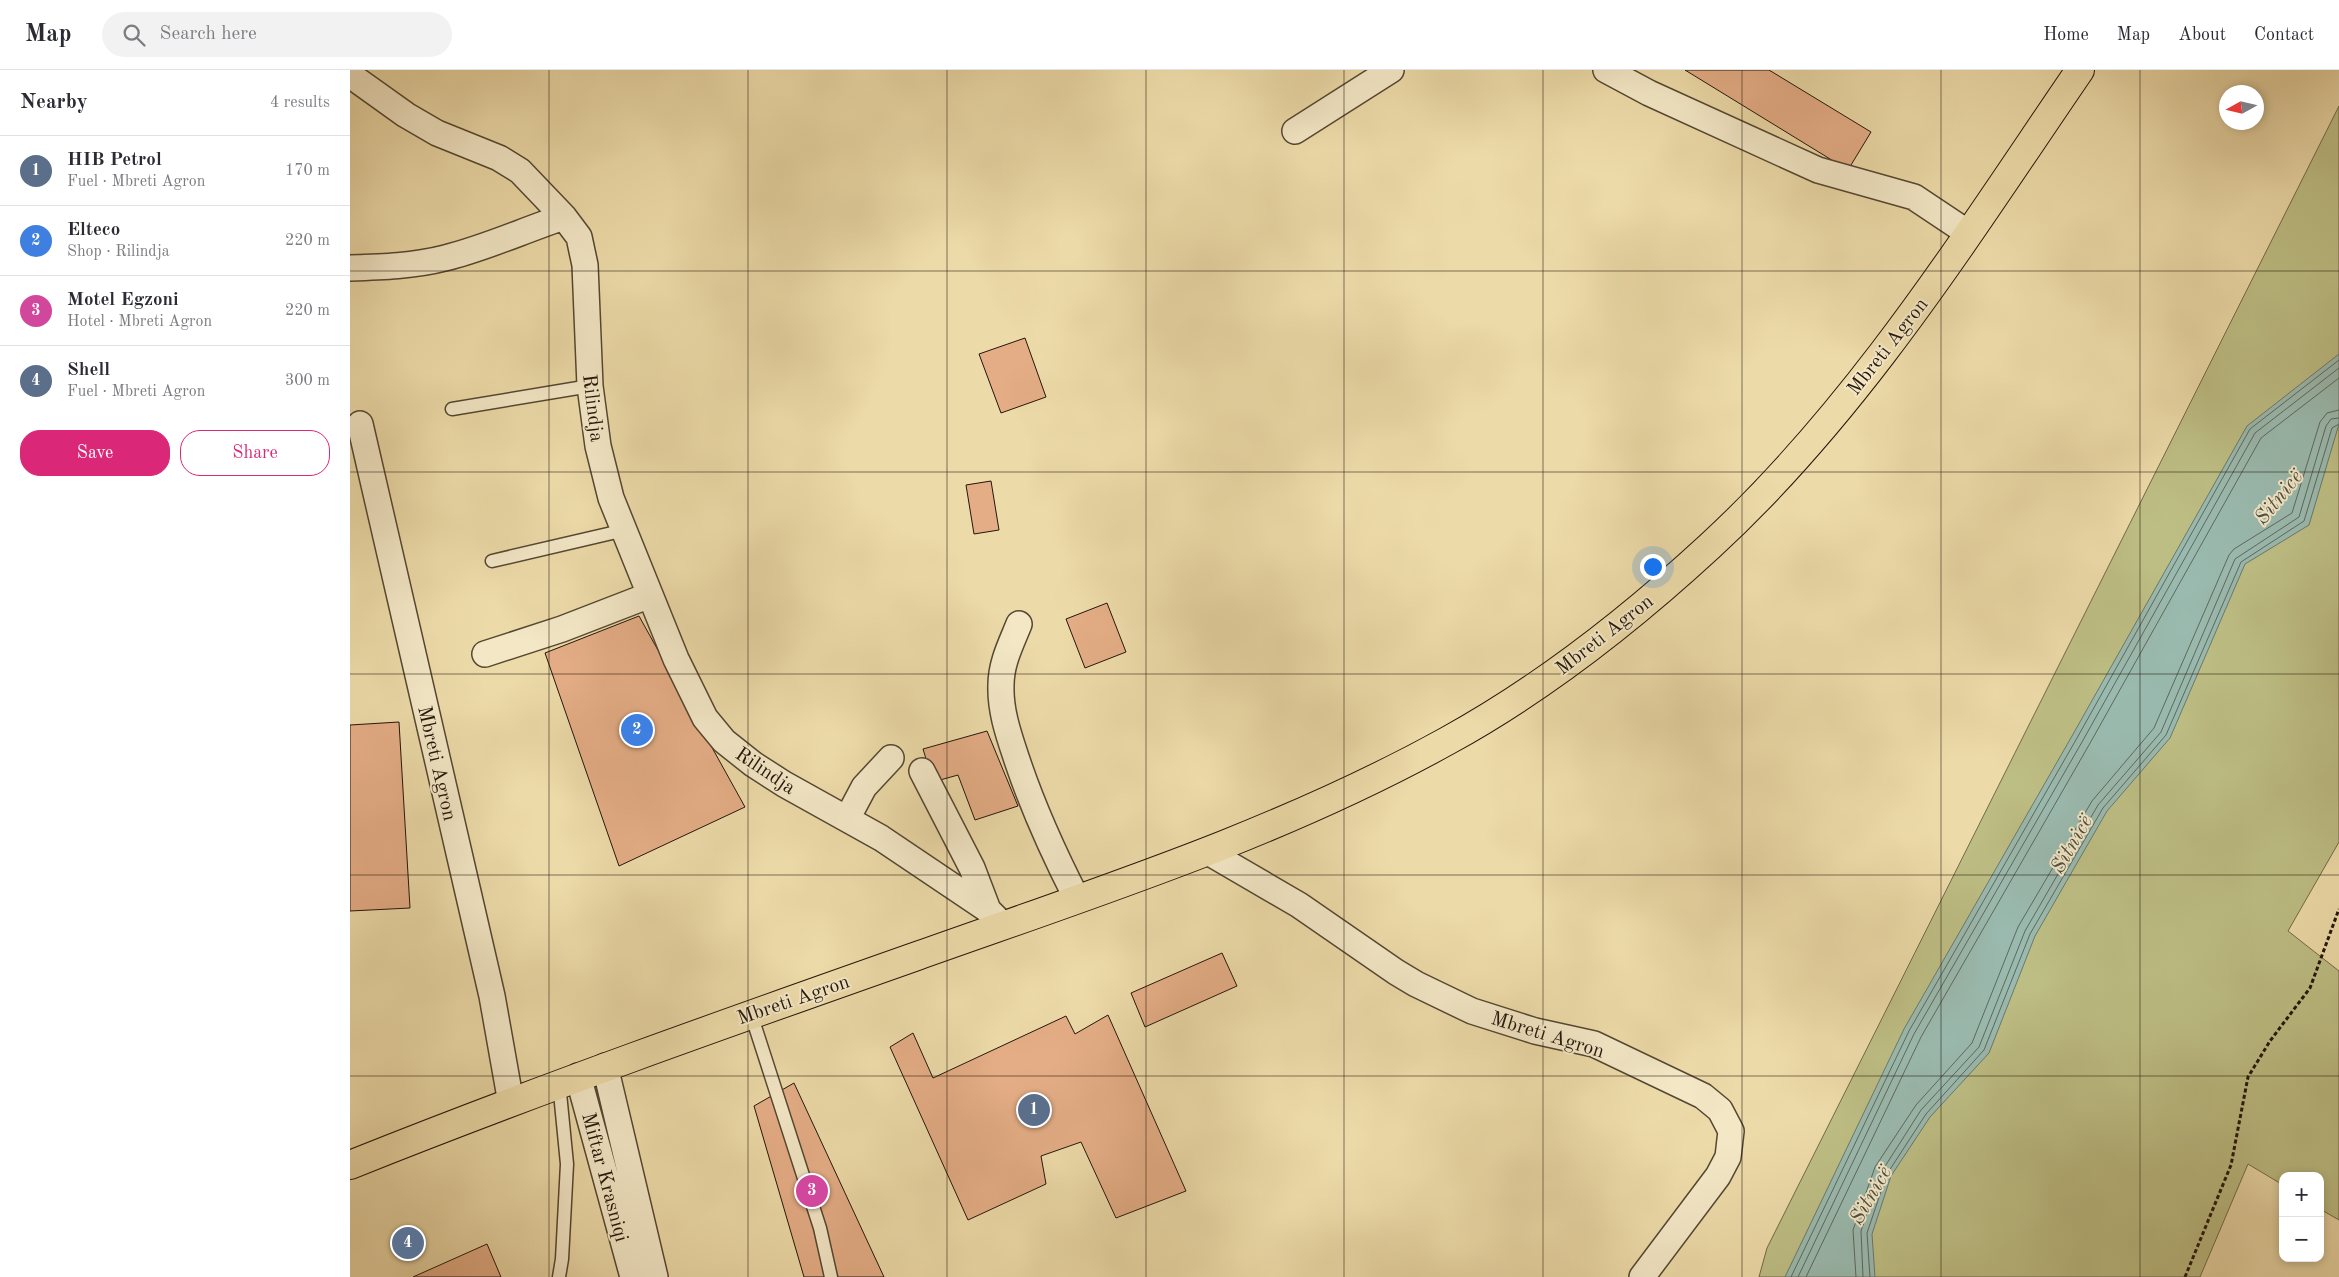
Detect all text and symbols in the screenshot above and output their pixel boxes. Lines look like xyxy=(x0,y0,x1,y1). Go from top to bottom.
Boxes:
search box xyxy=(102,12,452,57)
icon: search xyxy=(120,21,148,49)
text: Map xyxy=(25,23,72,47)
text: Search here xyxy=(160,25,257,44)
text: Home xyxy=(2043,26,2089,44)
text: Map xyxy=(2117,26,2150,44)
text: About xyxy=(2178,26,2226,44)
text: Contact xyxy=(2254,26,2314,44)
north arrow xyxy=(2219,85,2264,130)
text: Nearby xyxy=(20,92,88,113)
text: 4 results xyxy=(270,95,330,111)
text: HIB Petrol xyxy=(67,151,162,170)
text: 1 xyxy=(31,163,41,179)
text: 170 m xyxy=(285,163,330,179)
text: Fuel · Mbreti Agron xyxy=(67,174,205,190)
text: Elteco xyxy=(67,221,120,240)
text: 2 xyxy=(31,233,41,249)
text: 220 m xyxy=(285,233,330,249)
text: Shop · Rilindja xyxy=(67,244,170,260)
text: Motel Egzoni xyxy=(67,291,179,310)
street label: Mbreti Agron xyxy=(1845,295,1933,400)
text: 3 xyxy=(31,303,41,319)
text: 220 m xyxy=(285,303,330,319)
text: Hotel · Mbreti Agron xyxy=(67,314,212,330)
text: Shell xyxy=(67,361,110,380)
text: 4 xyxy=(31,373,41,389)
text: 300 m xyxy=(285,373,330,389)
street label: Rilindja xyxy=(578,373,606,443)
text: Fuel · Mbreti Agron xyxy=(67,384,205,400)
button: Save xyxy=(20,430,170,476)
button: Share xyxy=(180,430,330,476)
water label: Sitnicë xyxy=(2251,465,2309,529)
your location xyxy=(1640,554,1666,580)
street label: Mbreti Agron xyxy=(1553,591,1658,680)
street label: Mbreti Agron xyxy=(413,704,459,823)
pin: 2 xyxy=(621,711,653,749)
street label: Rilindja xyxy=(731,744,799,799)
water label: Sitnicë xyxy=(2047,810,2098,877)
street label: Mbreti Agron xyxy=(735,972,853,1029)
street label: Mbreti Agron xyxy=(1488,1009,1607,1063)
pin: 1 xyxy=(1018,1091,1050,1129)
street label: Miftar Krasniqi xyxy=(577,1111,631,1244)
water label: Sitnicë xyxy=(1846,1161,1897,1228)
pin: 3 xyxy=(796,1172,828,1210)
map controls xyxy=(2279,1172,2324,1262)
button: + xyxy=(2279,1172,2324,1217)
button: − xyxy=(2279,1217,2324,1262)
pin: 4 xyxy=(392,1224,424,1262)

